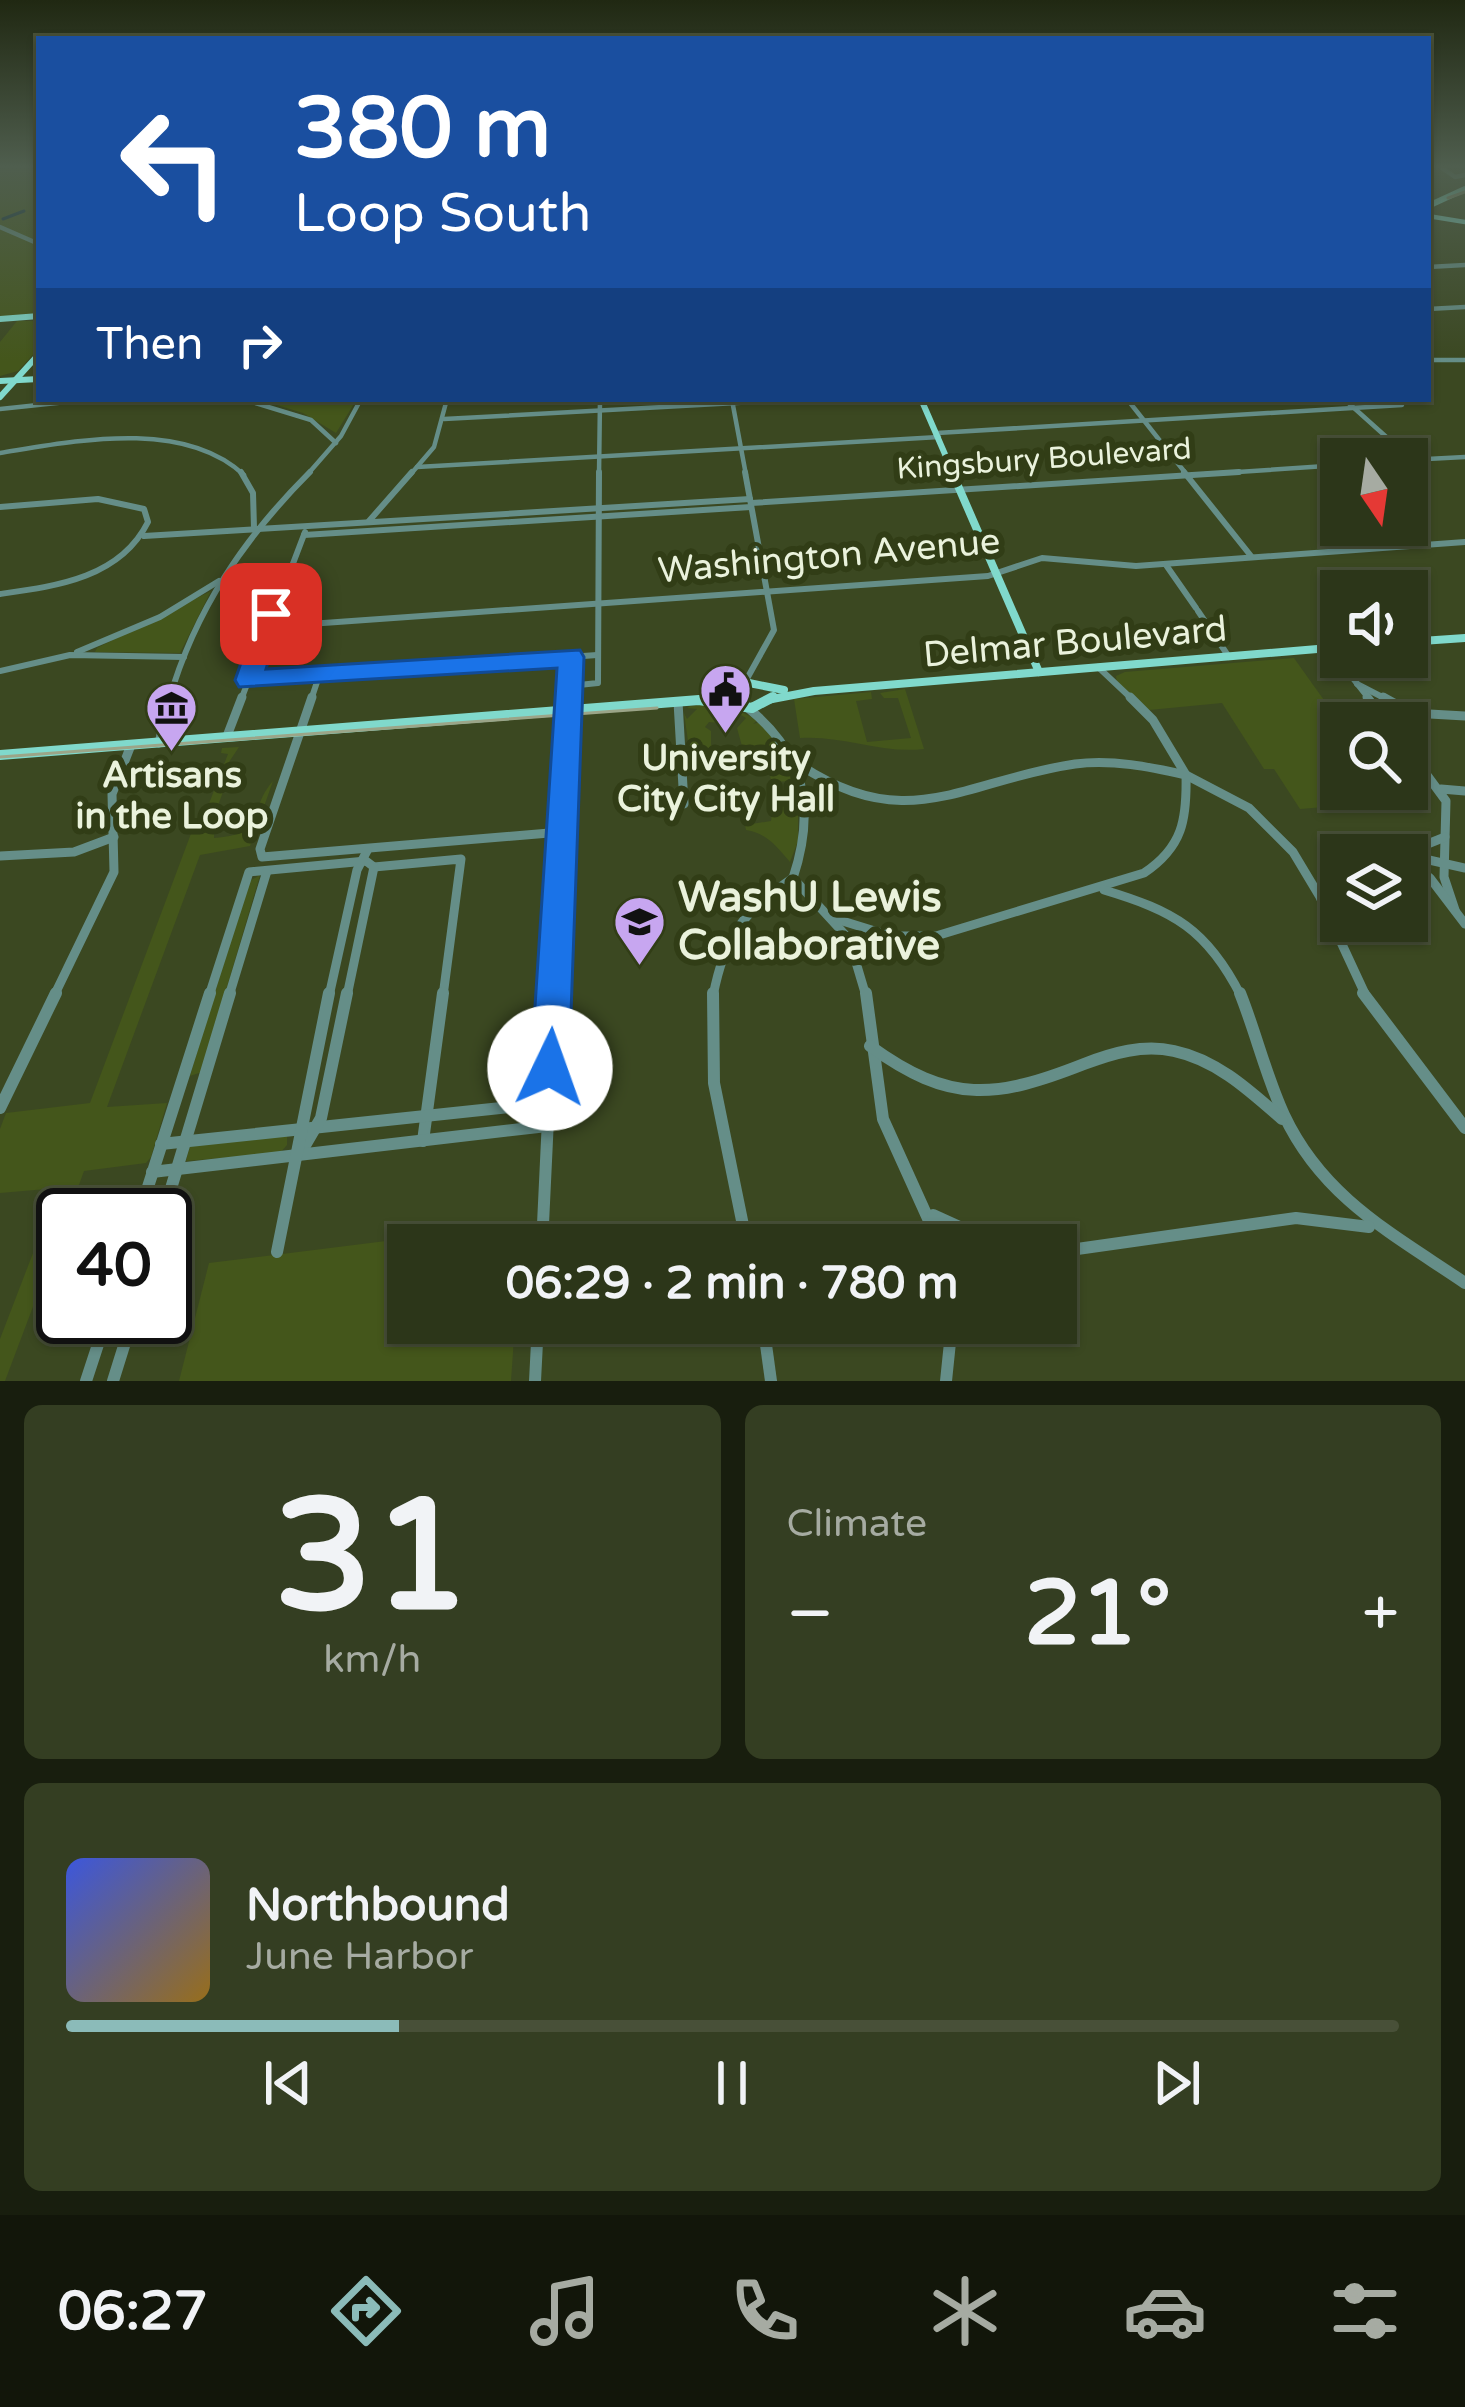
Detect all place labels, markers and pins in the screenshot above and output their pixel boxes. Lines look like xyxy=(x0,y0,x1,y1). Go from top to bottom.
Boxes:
pin xyxy=(220,563,322,665)
public building icon: University City City Hall xyxy=(698,662,754,736)
museum icon: Artisans in the Loop xyxy=(144,679,200,753)
place label: University City City Hall xyxy=(617,737,835,821)
place label: Artisans in the Loop xyxy=(76,754,268,838)
place label: WashU Lewis Collaborative xyxy=(678,872,942,971)
school or university icon: WashU Lewis Collaborative xyxy=(611,893,667,967)

